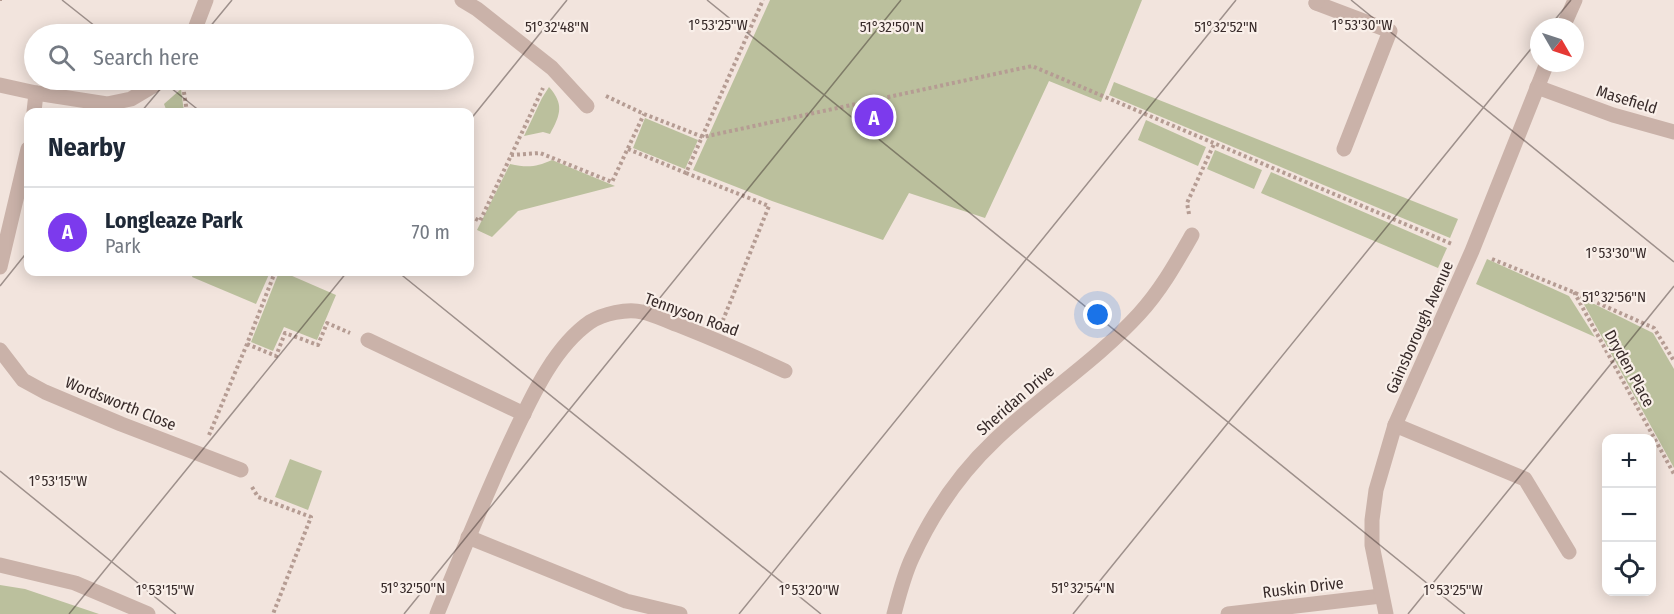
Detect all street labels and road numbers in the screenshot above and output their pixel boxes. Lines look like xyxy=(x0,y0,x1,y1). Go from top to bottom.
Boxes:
street label: Masefield xyxy=(1594,81,1660,118)
street label: Gainsborough Avenue xyxy=(1382,258,1457,396)
street label: Tennyson Road xyxy=(642,289,742,340)
street label: Dryden Place xyxy=(1601,326,1659,410)
street label: Sheridan Drive xyxy=(973,362,1058,439)
street label: Wordsworth Close xyxy=(63,373,179,434)
street label: Ruskin Drive xyxy=(1261,573,1345,602)

